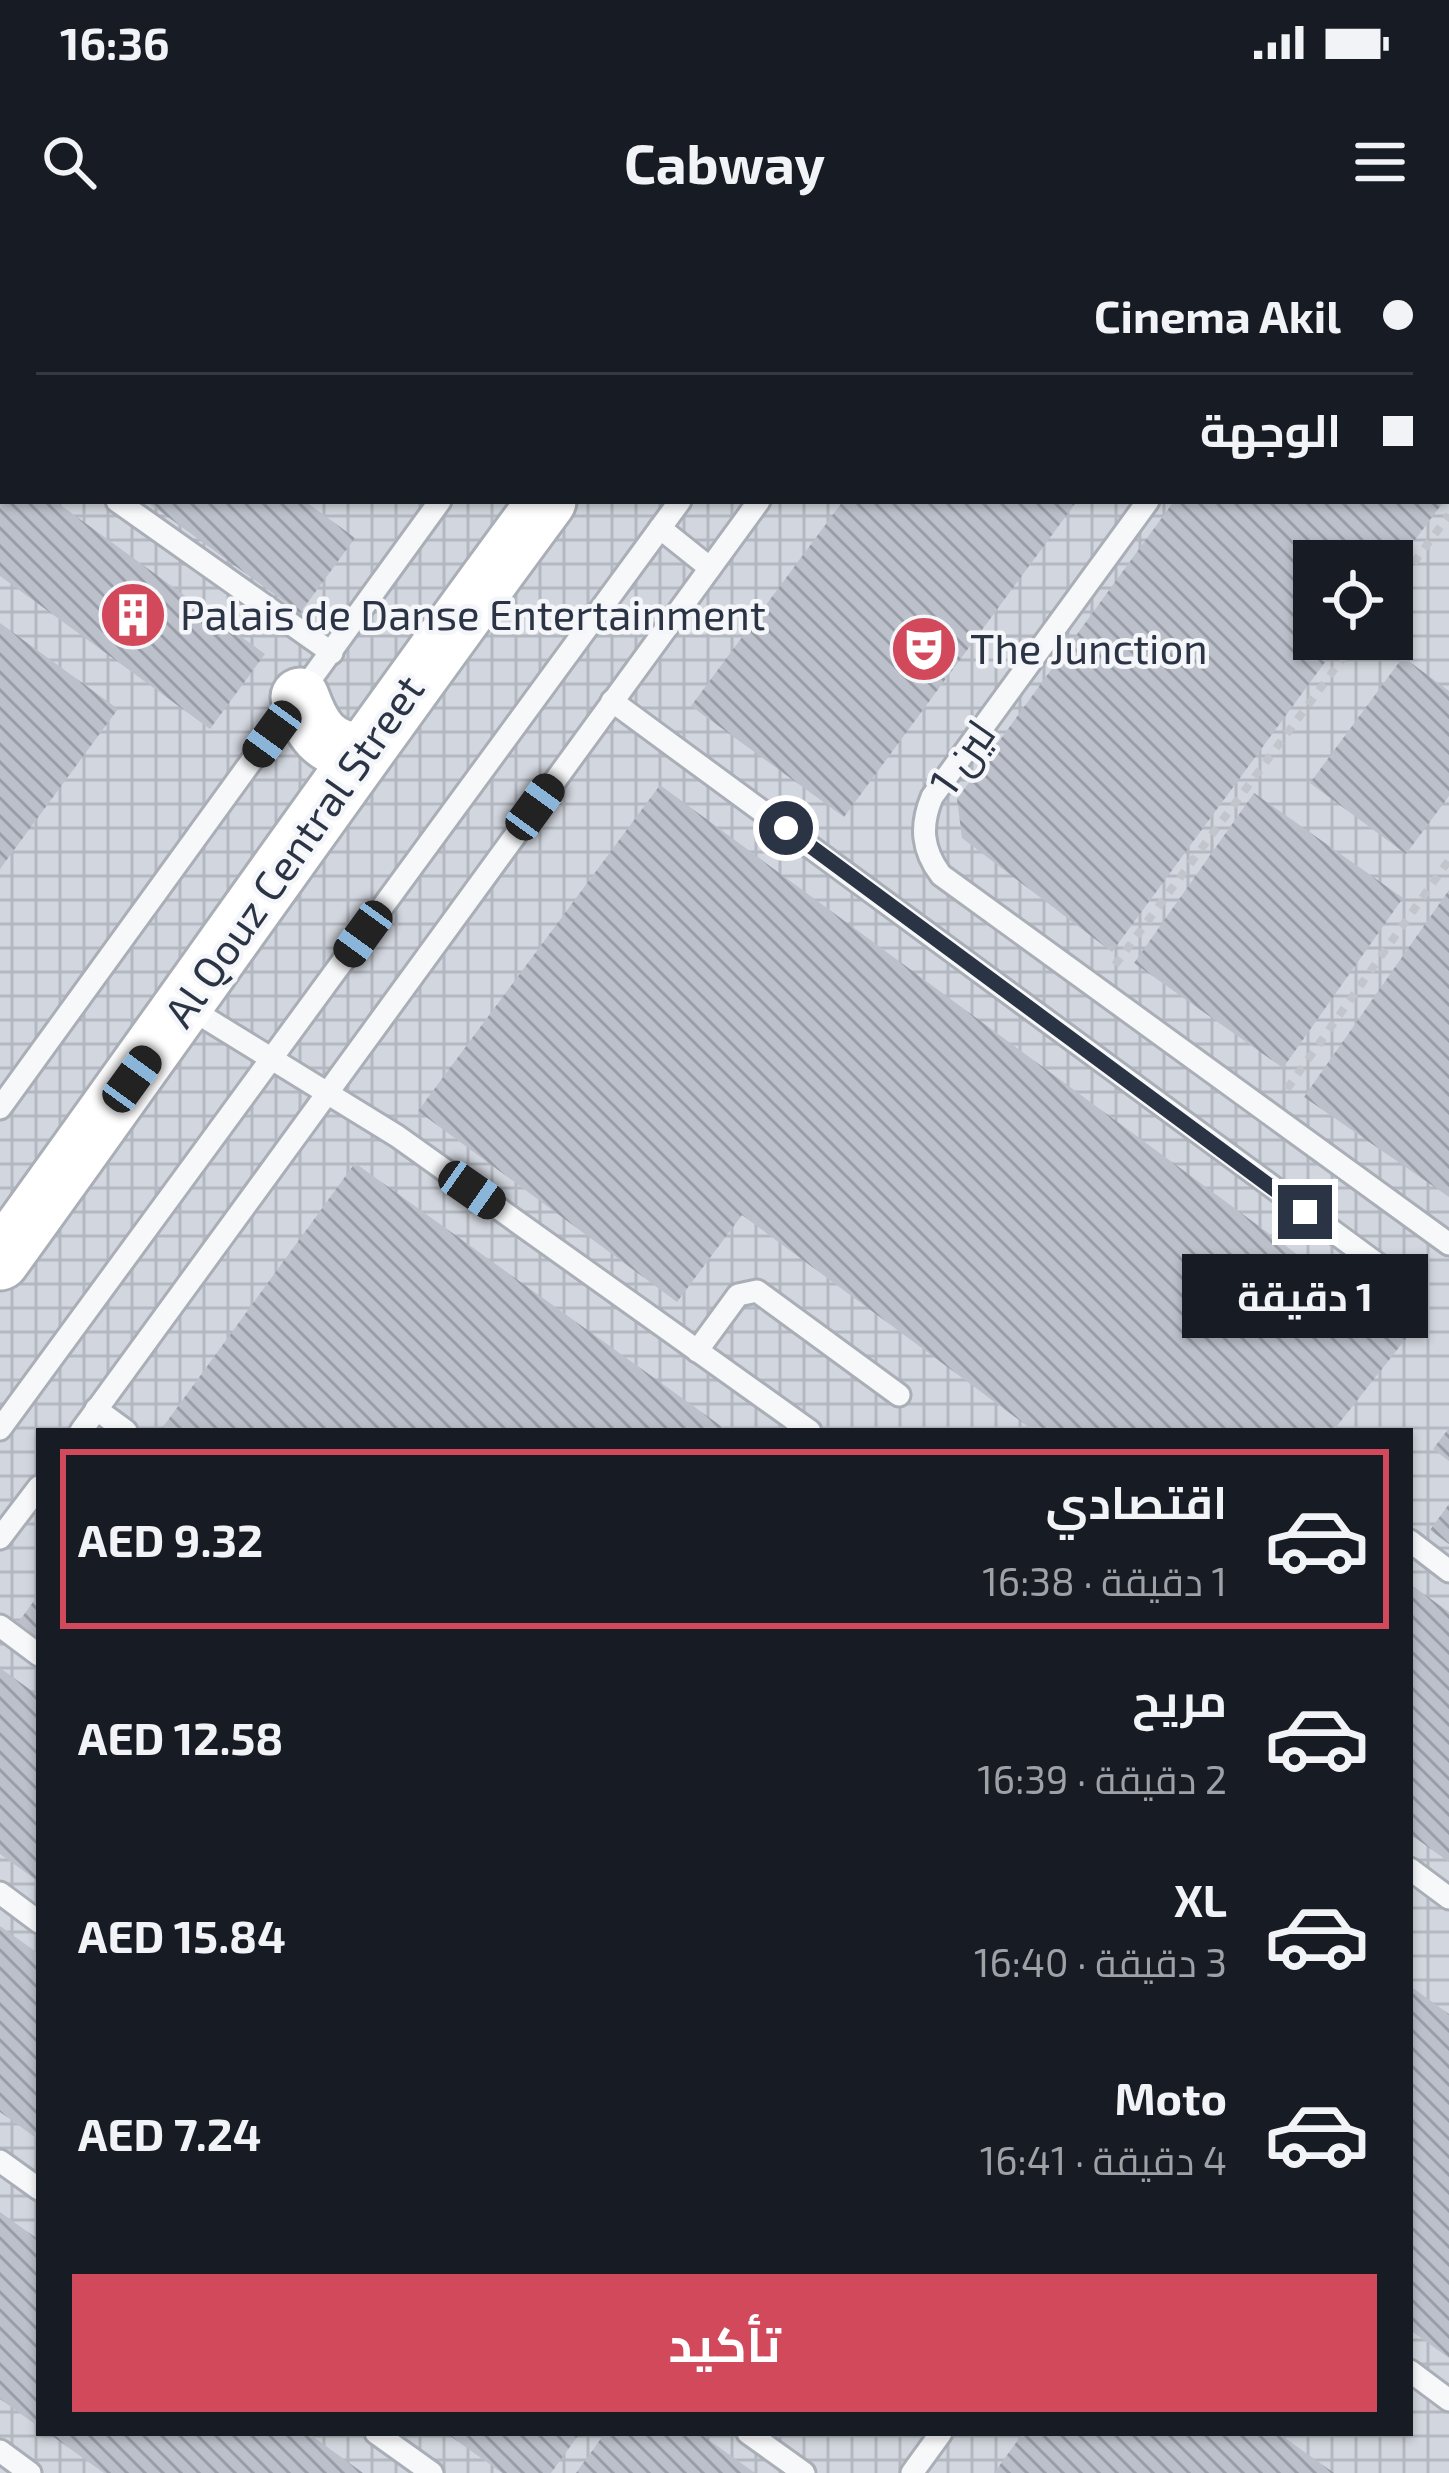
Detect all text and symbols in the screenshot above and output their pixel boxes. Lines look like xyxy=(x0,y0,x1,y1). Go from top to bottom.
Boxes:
text: 16:36 xyxy=(60,15,170,69)
icon: search xyxy=(36,129,102,195)
icon: menu xyxy=(1347,129,1413,195)
text: Cabway xyxy=(624,130,825,195)
text: Cinema Akil xyxy=(1094,288,1341,342)
text: الوجهة xyxy=(1200,402,1341,456)
map controls xyxy=(1293,540,1413,660)
button: locate xyxy=(1293,540,1413,660)
building icon: Palais de Danse Entertainment xyxy=(98,580,168,650)
place label: Palais de Danse Entertainment xyxy=(180,588,766,638)
theatre icon: The Junction xyxy=(889,614,959,684)
place label: The Junction xyxy=(970,622,1208,672)
street label: Al Qouz Central Street xyxy=(152,664,434,1036)
car xyxy=(236,694,308,774)
street label: لين 1 xyxy=(917,710,1005,805)
car xyxy=(499,767,571,847)
route start xyxy=(759,801,813,855)
car xyxy=(327,894,399,974)
car xyxy=(96,1039,168,1119)
car xyxy=(432,1155,512,1225)
route end xyxy=(1278,1185,1332,1239)
callout: 1 دقيقة xyxy=(1182,1254,1428,1338)
text: 1 دقيقة xyxy=(1237,1272,1373,1319)
text: اقتصادي xyxy=(1046,1474,1227,1528)
icon: car xyxy=(1263,1485,1371,1593)
text: AED 9.32 xyxy=(78,1512,263,1566)
text: 1 دقيقة · 16:38 xyxy=(982,1557,1227,1604)
text: مريح xyxy=(1132,1672,1227,1726)
icon: car xyxy=(1263,1683,1371,1791)
text: AED 12.58 xyxy=(78,1710,283,1764)
text: 2 دقيقة · 16:39 xyxy=(977,1755,1227,1802)
text: XL xyxy=(1174,1872,1227,1926)
icon: car xyxy=(1263,1881,1371,1989)
text: AED 15.84 xyxy=(78,1908,286,1962)
text: 3 دقيقة · 16:40 xyxy=(974,1938,1227,1985)
text: Moto xyxy=(1114,2070,1227,2124)
icon: car xyxy=(1263,2079,1371,2187)
text: AED 7.24 xyxy=(78,2106,262,2160)
text: 4 دقيقة · 16:41 xyxy=(980,2136,1227,2183)
button: تأكيد xyxy=(72,2274,1377,2412)

